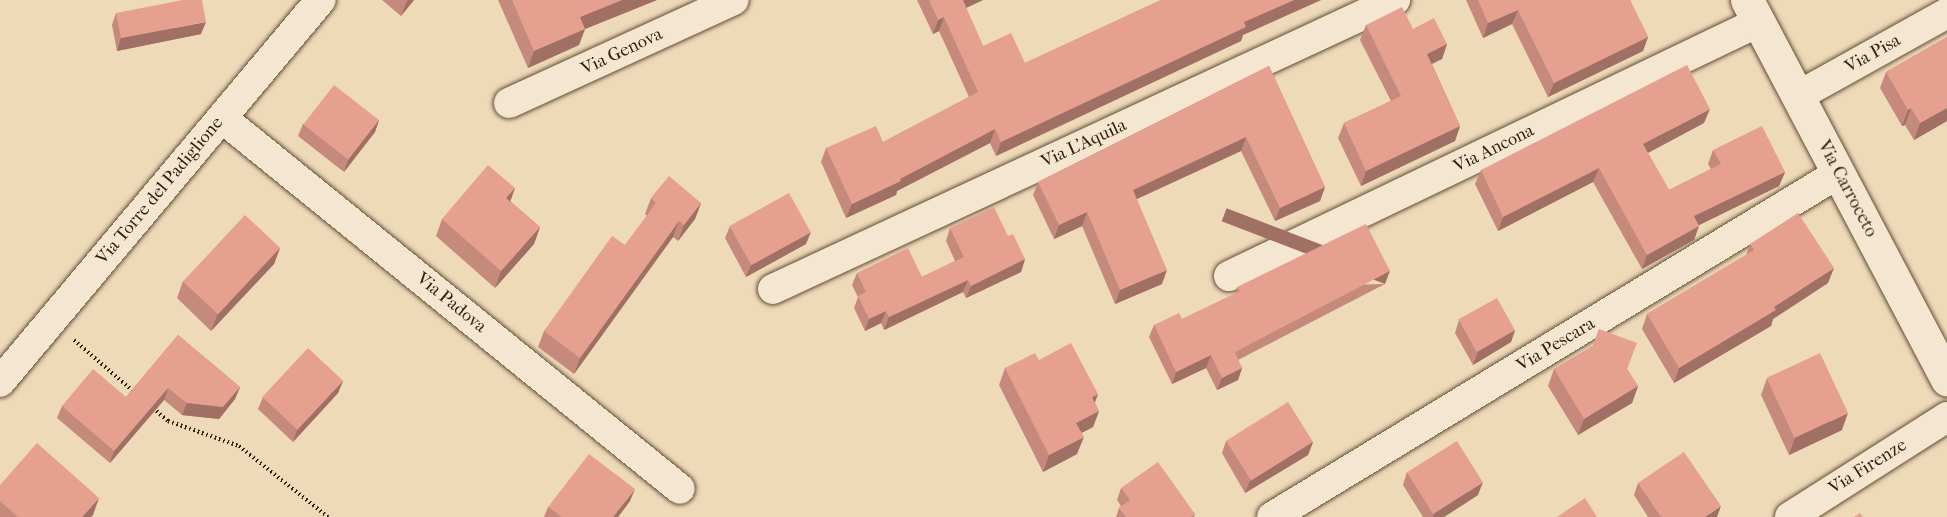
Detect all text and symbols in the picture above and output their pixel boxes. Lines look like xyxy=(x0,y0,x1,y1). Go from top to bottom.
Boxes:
street label: Via Genova xyxy=(578,24,666,80)
street label: Via Pisa xyxy=(1841,30,1905,78)
street label: Via Torre del Padiglione xyxy=(92,113,228,269)
street label: Via L'Aquila xyxy=(1038,115,1130,173)
street label: Via Ancona xyxy=(1450,120,1538,178)
street label: Via Carroceto xyxy=(1813,137,1881,241)
street label: Via Padova xyxy=(412,268,490,338)
street label: Via Pescara xyxy=(1513,313,1599,377)
street label: Via Firenze xyxy=(1825,435,1911,499)

